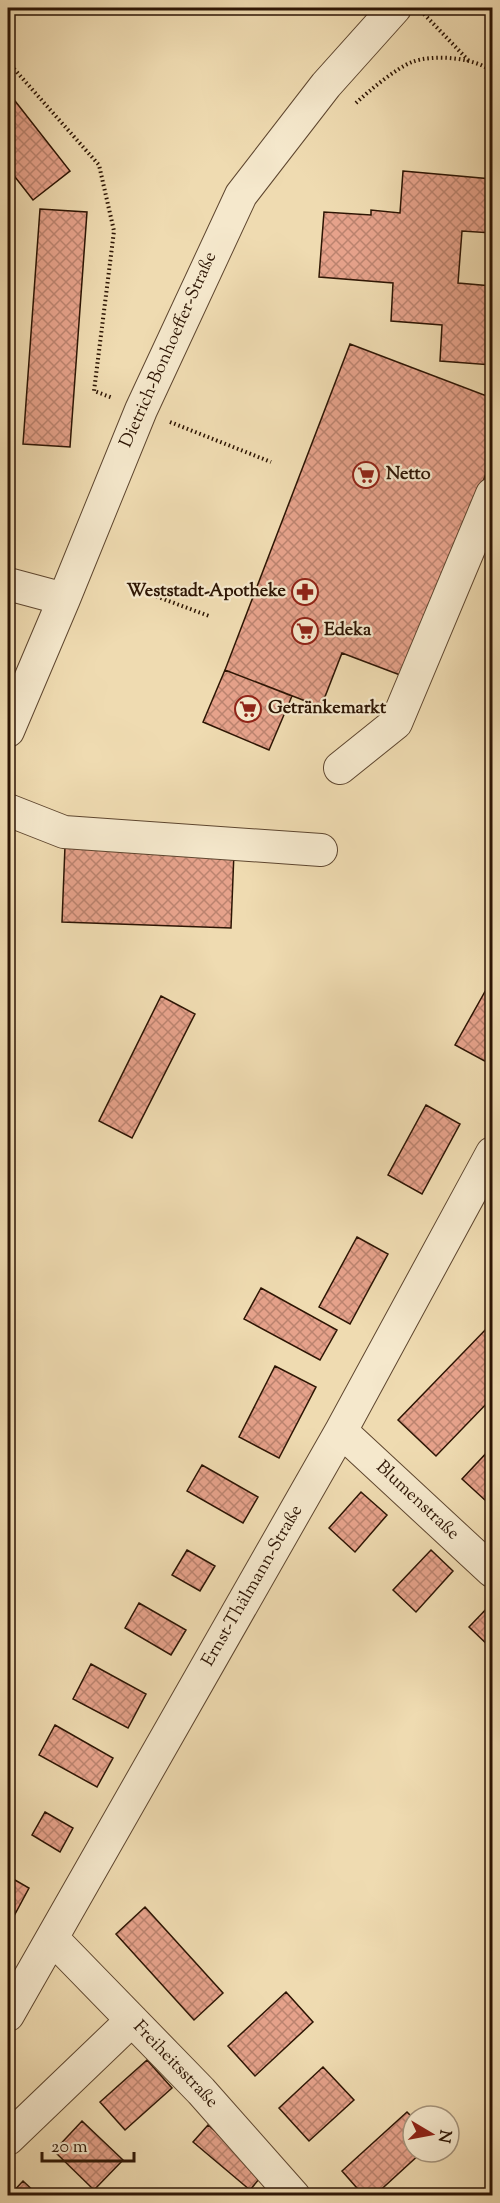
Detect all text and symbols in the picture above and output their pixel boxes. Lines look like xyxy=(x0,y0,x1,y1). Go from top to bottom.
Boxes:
street label: Dietrich-Bonhoeffer-Straße xyxy=(114,248,224,452)
supermarket icon: Netto xyxy=(351,460,381,490)
place label: Netto xyxy=(386,462,431,488)
pharmacy icon: Weststadt-Apotheke xyxy=(290,577,320,607)
place label: Weststadt-Apotheke xyxy=(127,579,287,605)
supermarket icon: Edeka xyxy=(290,616,320,646)
place label: Edeka xyxy=(324,618,372,644)
supermarket icon: Getränkemarkt xyxy=(233,694,263,724)
place label: Getränkemarkt xyxy=(268,696,387,722)
street label: Blumenstraße xyxy=(369,1455,465,1547)
street label: Ernst-Thälmann-Straße xyxy=(196,1500,310,1672)
street label: Freiheitsstraße xyxy=(126,2015,224,2115)
north arrow xyxy=(401,2104,461,2164)
scale bar xyxy=(42,2125,134,2163)
text: N xyxy=(431,2128,456,2145)
text: 20 m xyxy=(51,2135,88,2161)

